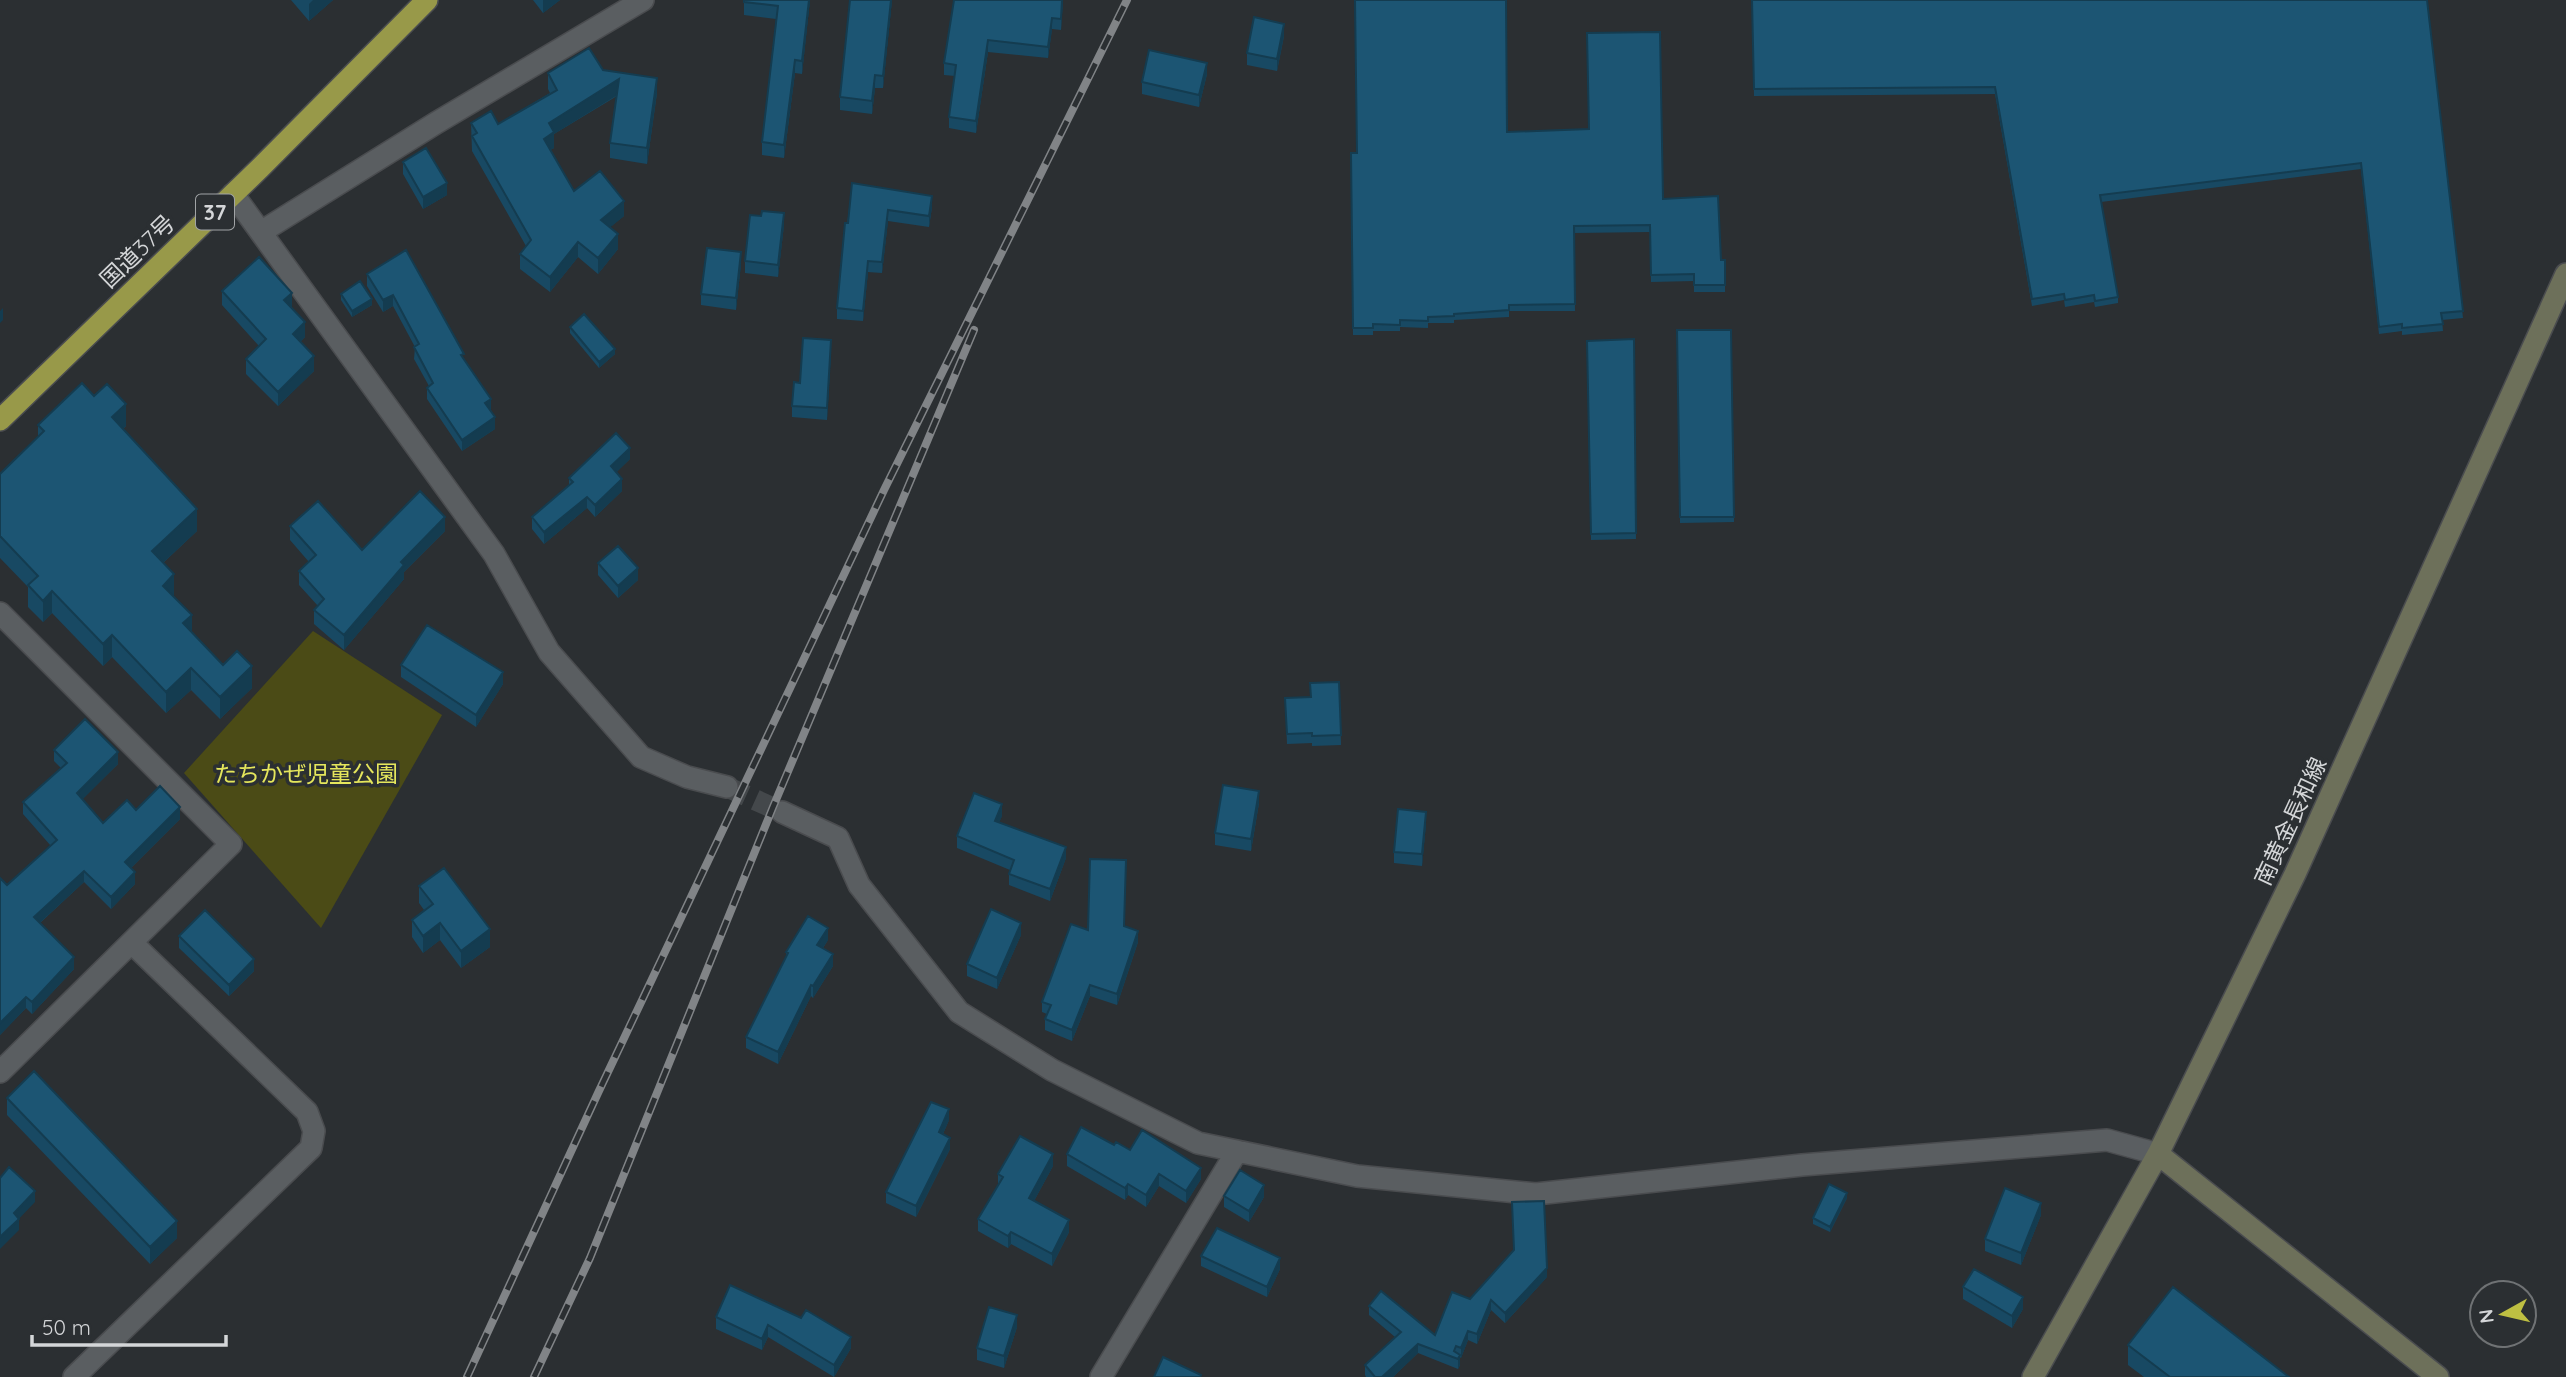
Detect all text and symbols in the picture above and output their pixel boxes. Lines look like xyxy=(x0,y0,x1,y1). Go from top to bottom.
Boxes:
road number: 37 xyxy=(196,194,234,230)
street label: 国道37号 xyxy=(94,208,180,294)
street label: 南黄金長和線 xyxy=(2248,752,2332,890)
park label: たちかぜ児童公園 xyxy=(214,759,398,788)
north arrow xyxy=(2468,1279,2538,1349)
scale bar xyxy=(32,1304,226,1348)
text: N xyxy=(2473,1308,2499,1325)
text: 50 m xyxy=(42,1314,91,1340)

